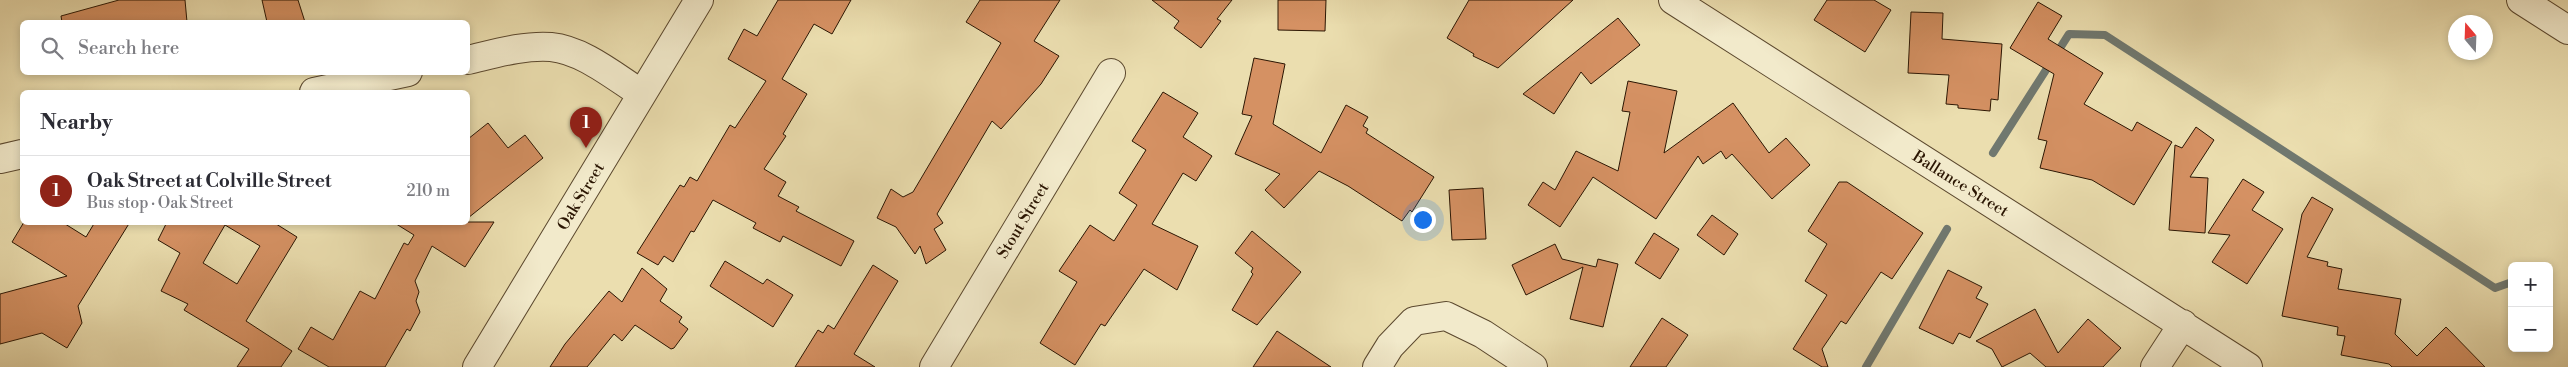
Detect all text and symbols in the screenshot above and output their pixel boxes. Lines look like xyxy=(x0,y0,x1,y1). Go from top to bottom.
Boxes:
north arrow xyxy=(2448,15,2493,60)
search box xyxy=(20,20,470,75)
icon: search xyxy=(38,34,66,62)
text: Search here xyxy=(78,36,179,60)
pin: 1 xyxy=(570,107,602,148)
text: Nearby xyxy=(40,110,113,136)
street label: Ballance Street xyxy=(1908,146,2012,221)
street label: Oak Street xyxy=(553,159,609,234)
text: Oak Street at Colville Street xyxy=(87,169,332,193)
street label: Stout Street xyxy=(992,179,1054,262)
text: 1 xyxy=(52,181,60,201)
text: 210 m xyxy=(406,181,450,201)
text: Bus stop · Oak Street xyxy=(87,193,233,213)
your location xyxy=(1410,207,1436,233)
map controls xyxy=(2508,262,2553,352)
button: + xyxy=(2508,262,2553,307)
button: − xyxy=(2508,307,2553,352)

